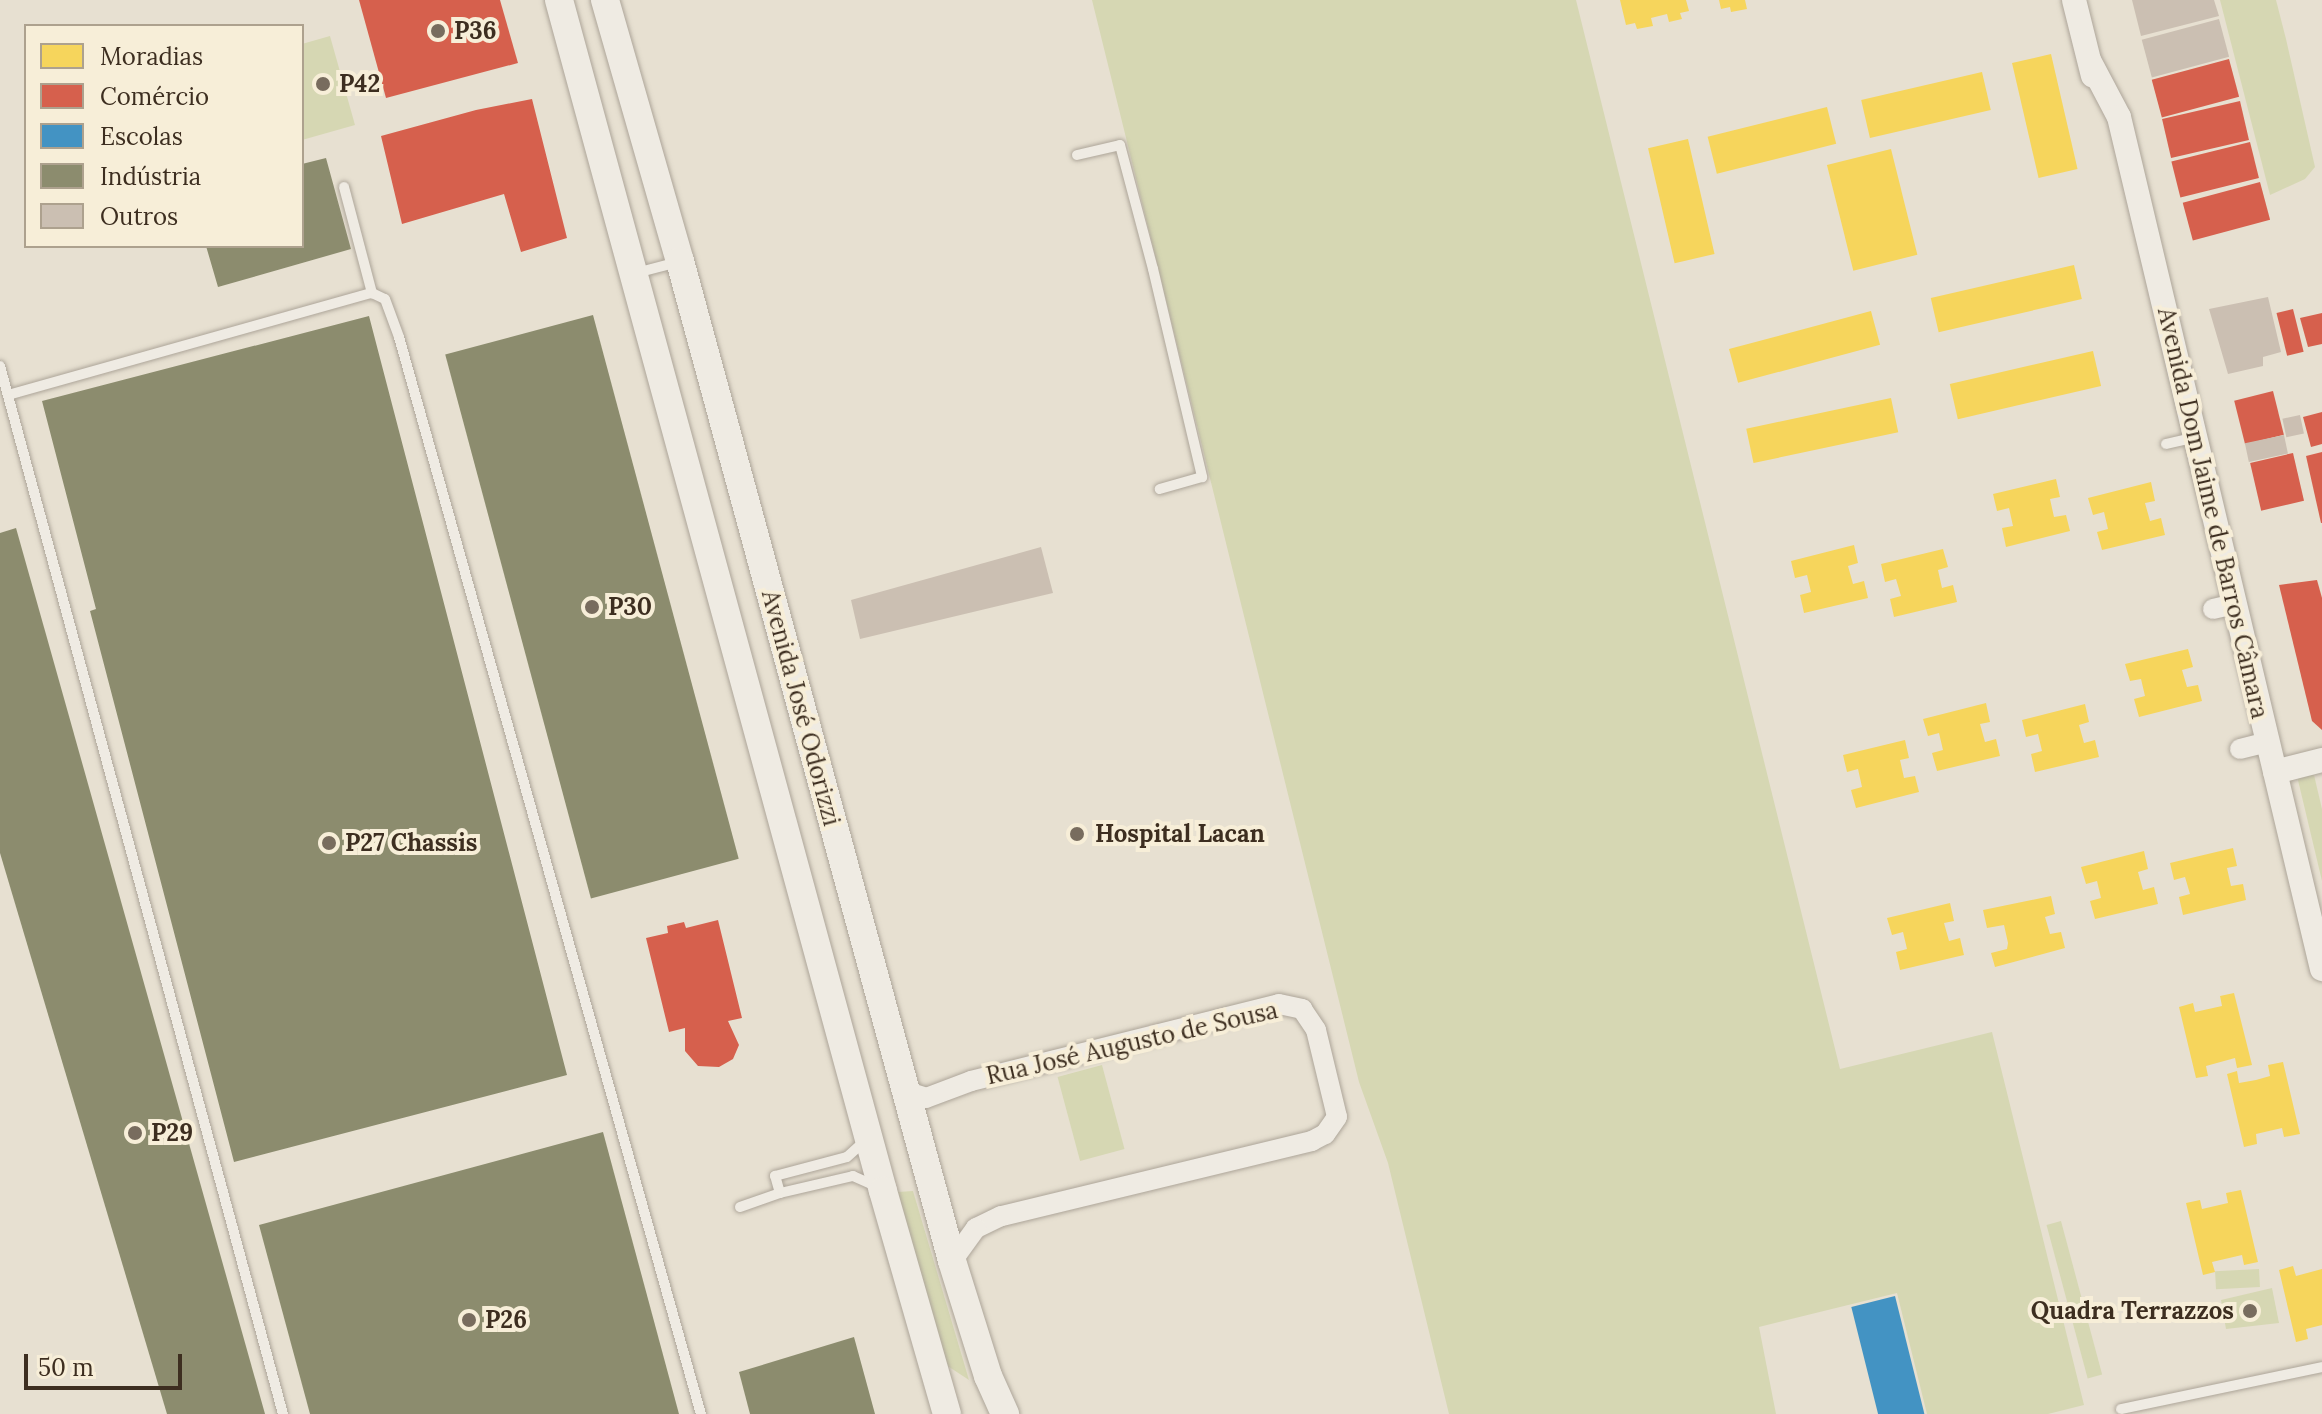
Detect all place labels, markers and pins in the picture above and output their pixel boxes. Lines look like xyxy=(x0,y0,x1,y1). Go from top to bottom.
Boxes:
place label: P36 xyxy=(454,17,497,45)
marker: P36 xyxy=(429,22,447,40)
place label: P42 xyxy=(339,70,380,98)
marker: P42 xyxy=(314,75,332,93)
place label: P30 xyxy=(608,593,652,621)
marker: P30 xyxy=(583,598,601,616)
place label: Hospital Lacan xyxy=(1095,820,1265,848)
marker: Hospital Lacan xyxy=(1066,823,1088,845)
place label: P27 Chassis xyxy=(345,829,477,857)
marker: P27 Chassis xyxy=(320,834,338,852)
place label: P29 xyxy=(151,1119,193,1147)
marker: P29 xyxy=(126,1124,144,1142)
place label: Quadra Terrazzos xyxy=(2031,1297,2234,1325)
marker: Quadra Terrazzos xyxy=(2241,1302,2259,1320)
place label: P26 xyxy=(485,1306,527,1334)
marker: P26 xyxy=(460,1311,478,1329)

